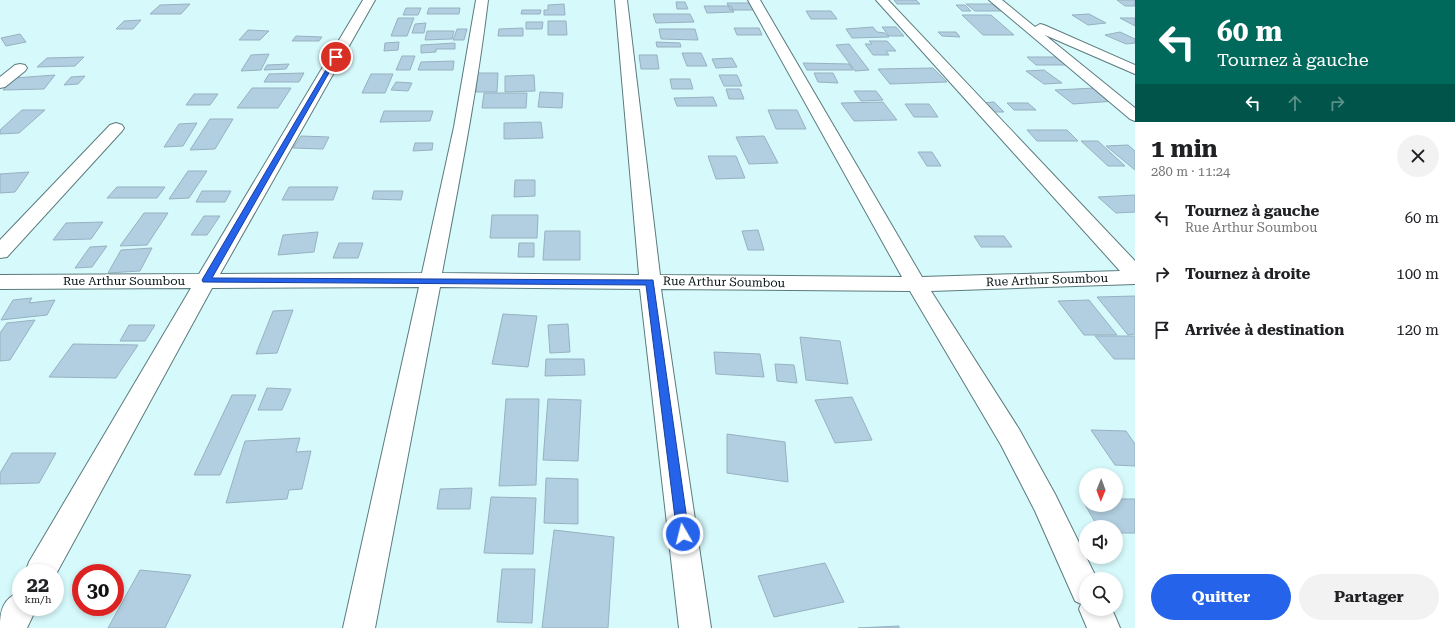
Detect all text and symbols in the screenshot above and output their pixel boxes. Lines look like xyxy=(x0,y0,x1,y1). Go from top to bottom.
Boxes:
text: 60 m xyxy=(1217,15,1282,48)
icon: left xyxy=(1151,16,1203,68)
pin xyxy=(319,40,353,74)
icon: arrive xyxy=(325,46,347,68)
text: Tournez à gauche xyxy=(1217,49,1369,70)
icon: left xyxy=(1242,92,1264,114)
icon: ahead xyxy=(1284,92,1306,114)
icon: right xyxy=(1326,92,1348,114)
text: 1 min xyxy=(1151,135,1218,163)
button: close xyxy=(1397,135,1439,177)
text: 280 m · 11:24 xyxy=(1151,164,1230,179)
text: Tournez à gauche xyxy=(1185,202,1319,220)
icon: left xyxy=(1151,207,1173,229)
text: 60 m xyxy=(1405,209,1439,227)
text: Rue Arthur Soumbou xyxy=(1185,220,1317,235)
icon: right xyxy=(1151,263,1173,285)
text: Tournez à droite xyxy=(1185,265,1310,283)
text: 100 m xyxy=(1396,265,1439,283)
street label: Rue Arthur Soumbou xyxy=(986,271,1109,289)
street label: Rue Arthur Soumbou xyxy=(63,274,186,288)
street label: Rue Arthur Soumbou xyxy=(663,274,786,290)
icon: arrive xyxy=(1151,319,1173,341)
text: Arrivée à destination xyxy=(1185,321,1344,339)
text: 120 m xyxy=(1396,321,1439,339)
north arrow xyxy=(1079,468,1123,512)
map controls xyxy=(1079,468,1123,616)
position arrow xyxy=(662,513,704,555)
button: sound xyxy=(1079,520,1123,564)
speed limit sign: 30 xyxy=(72,564,124,616)
button: search xyxy=(1079,572,1123,616)
text: 22 xyxy=(27,573,49,597)
button: Quitter xyxy=(1151,574,1291,620)
button: Partager xyxy=(1299,574,1439,620)
text: km/h xyxy=(25,594,51,605)

